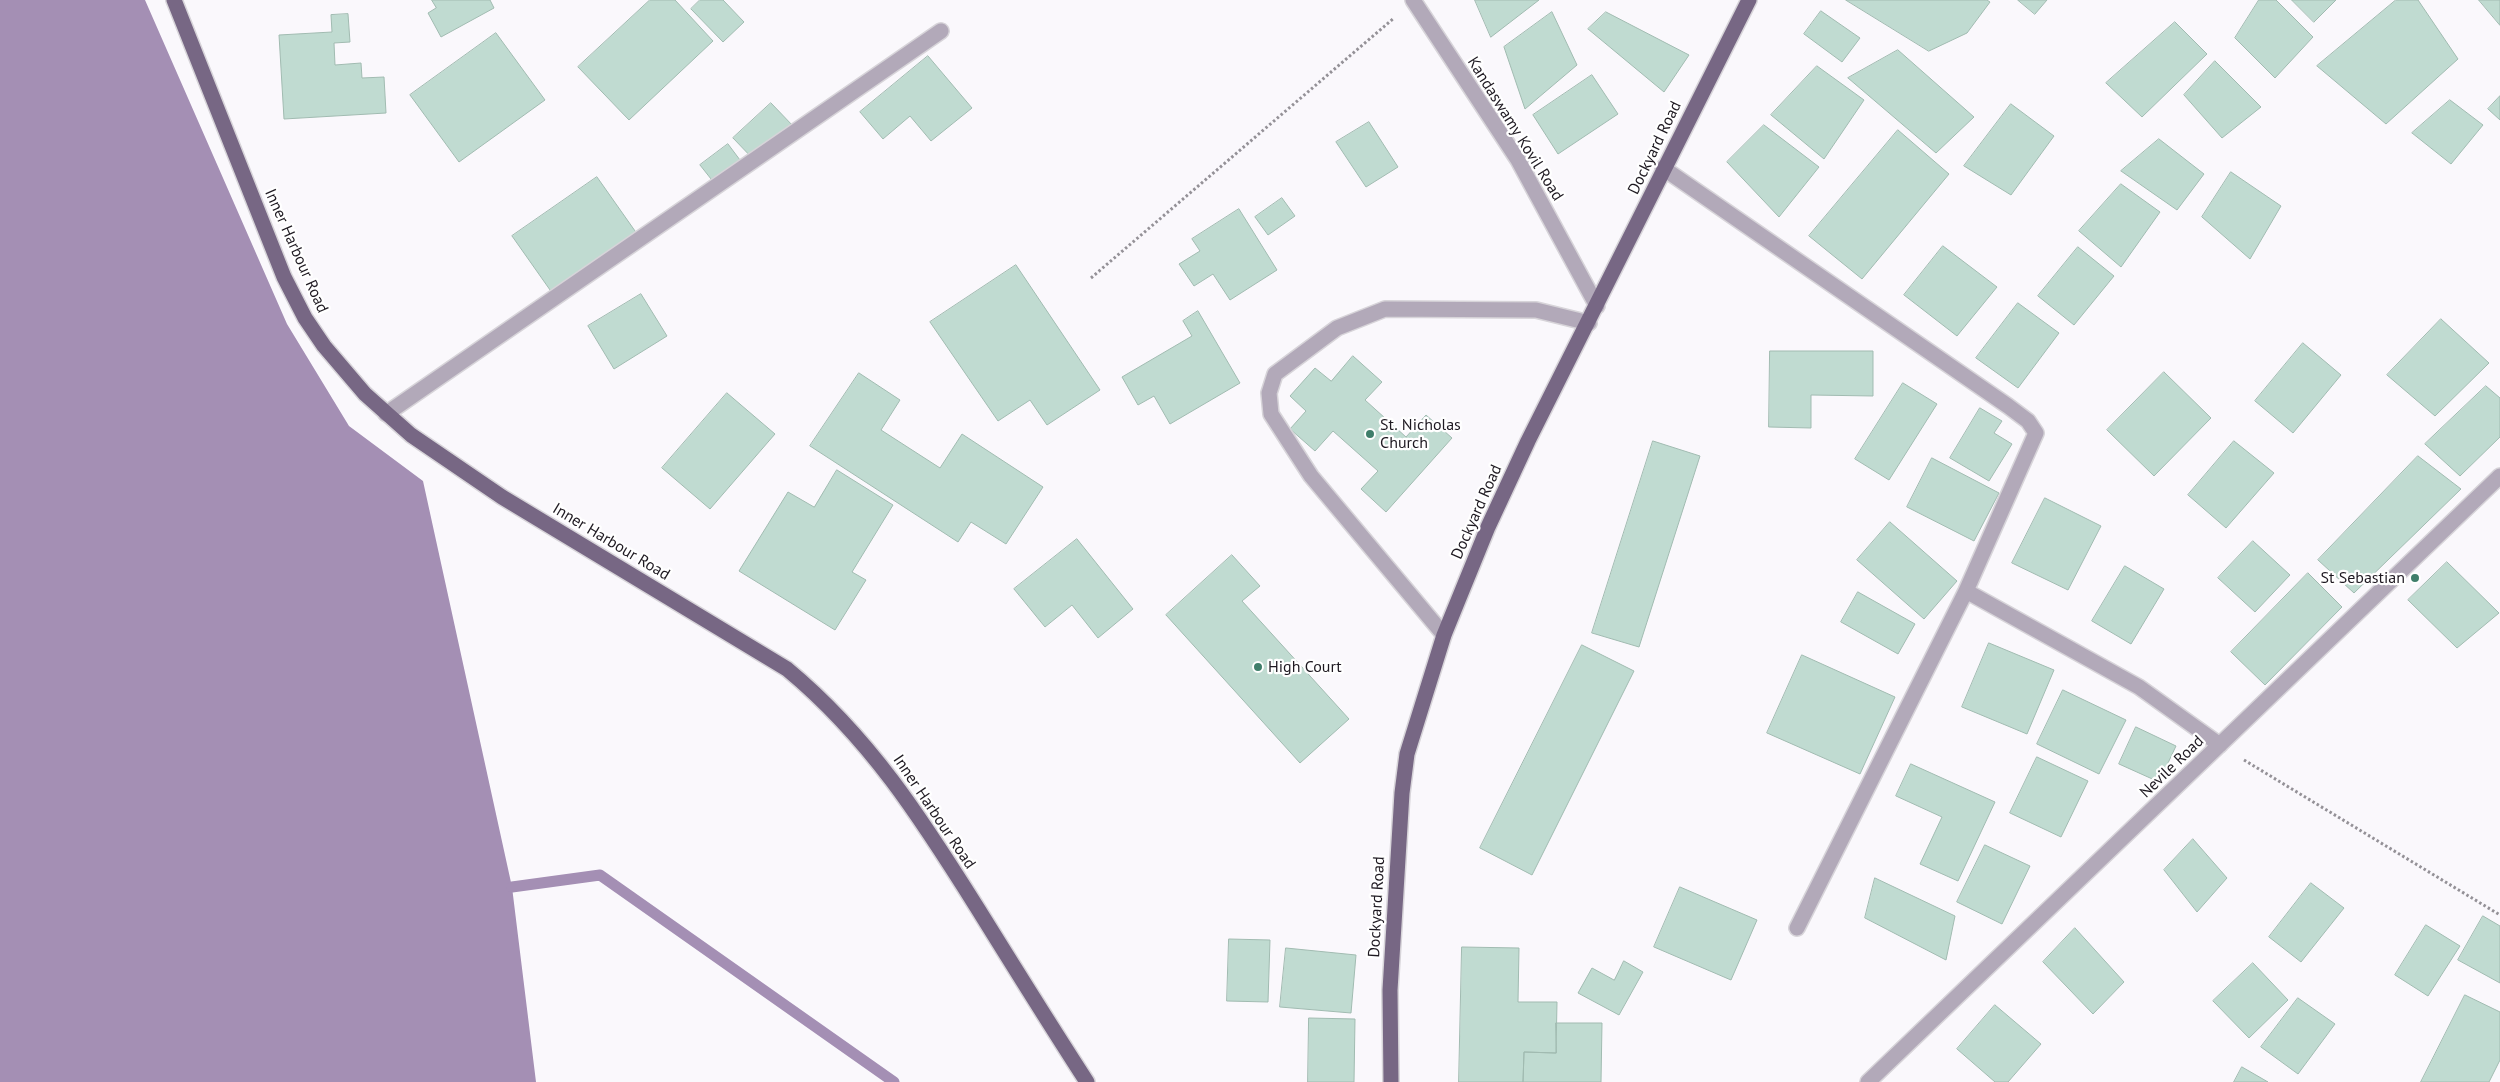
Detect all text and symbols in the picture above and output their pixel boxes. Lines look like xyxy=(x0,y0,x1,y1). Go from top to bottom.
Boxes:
street label: Kandaswamy Kovil Road xyxy=(1463,54,1567,204)
street label: Dockyard Road xyxy=(1624,98,1686,198)
street label: Inner Harbour Road xyxy=(260,186,332,316)
place label: St. Nicholas Church xyxy=(1380,415,1461,453)
marker: St. Nicholas Church xyxy=(1364,428,1376,440)
street label: Dockyard Road xyxy=(1448,462,1506,562)
street label: Inner Harbour Road xyxy=(549,499,673,585)
place label: St Sebastian xyxy=(2320,568,2405,588)
marker: St Sebastian xyxy=(2409,572,2421,584)
place label: High Court xyxy=(1268,657,1342,677)
marker: High Court xyxy=(1252,661,1264,673)
street label: Nevile Road xyxy=(2136,732,2208,802)
street label: Inner Harbour Road xyxy=(889,751,979,873)
street label: Dockyard Road xyxy=(1365,856,1389,958)

